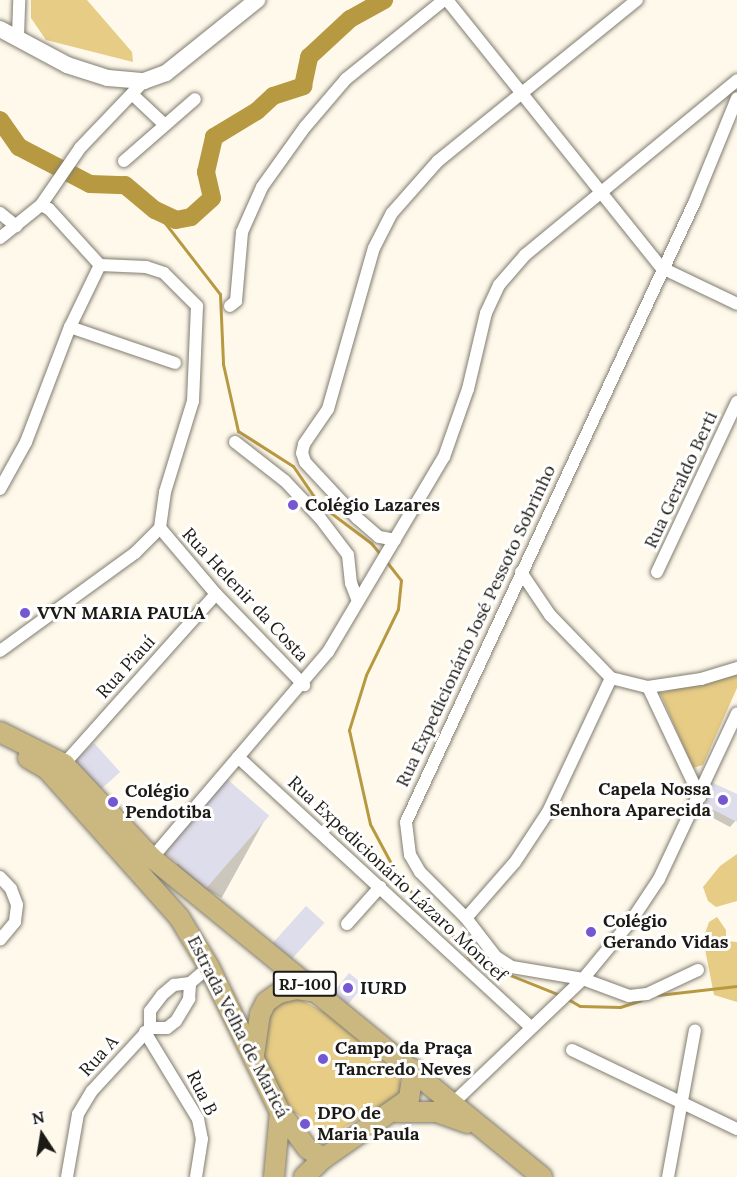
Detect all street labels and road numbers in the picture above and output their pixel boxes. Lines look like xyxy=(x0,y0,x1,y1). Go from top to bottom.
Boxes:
street label: Rua Geraldo Berti xyxy=(640,408,722,552)
street label: Rua Expedicionário José Pessoto Sobrinho xyxy=(392,462,560,790)
street label: Rua Helenir da Costa xyxy=(177,524,313,666)
street label: Rua Piauí xyxy=(92,631,160,703)
street label: Rua Expedicionário Lázaro Moncef xyxy=(283,772,511,986)
street label: Estrada Velha de Maricá xyxy=(183,932,293,1122)
road number: RJ-100 xyxy=(272,971,338,997)
street label: Rua A xyxy=(75,1031,123,1081)
street label: Rua B xyxy=(182,1067,222,1119)

